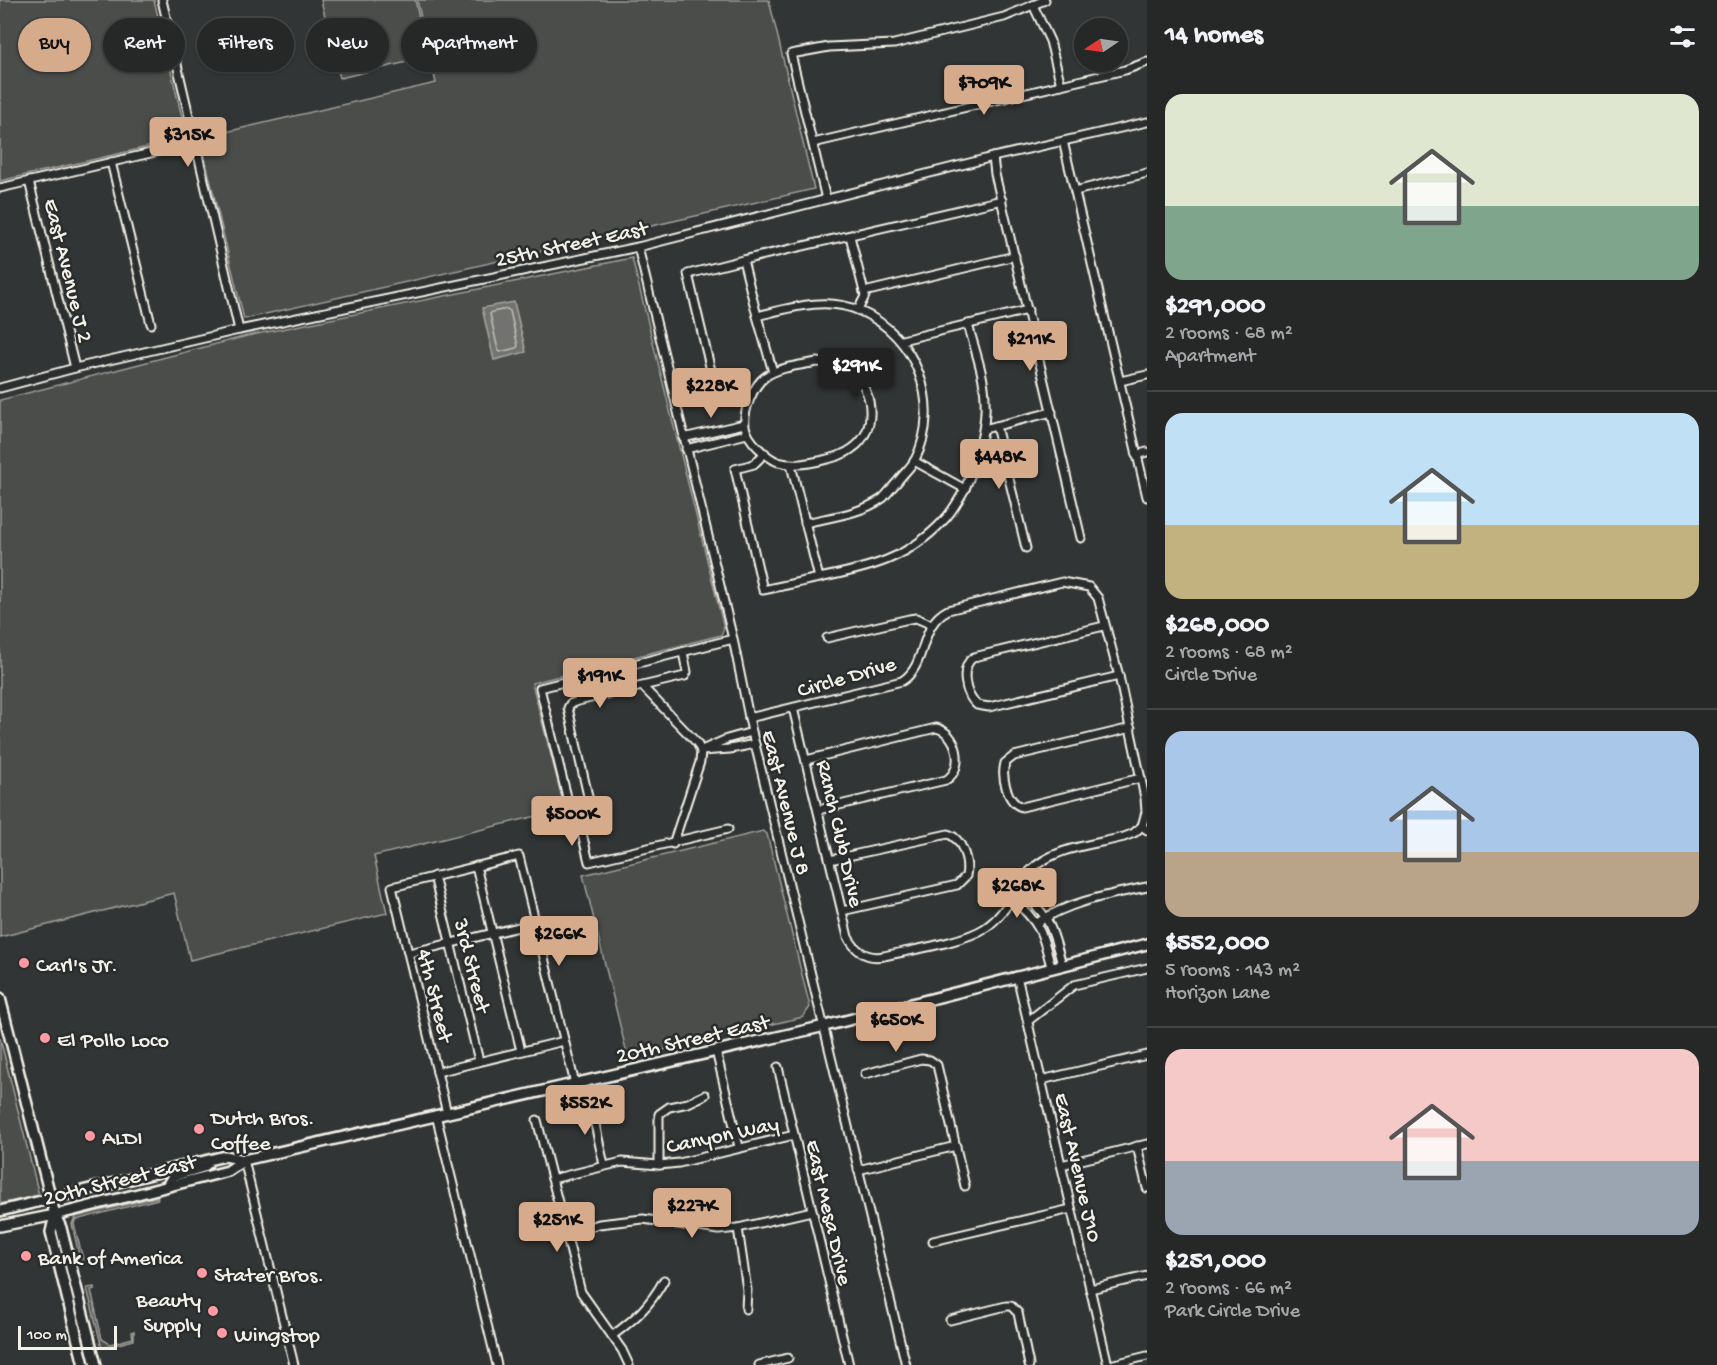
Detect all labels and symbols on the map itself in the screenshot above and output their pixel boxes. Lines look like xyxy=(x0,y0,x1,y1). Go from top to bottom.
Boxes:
north arrow xyxy=(1074,18,1128,72)
pin: $709K xyxy=(942,65,1026,116)
pin: $315K xyxy=(146,117,230,168)
street label: East Avenue J 2 xyxy=(36,196,97,346)
street label: 25th Street East xyxy=(493,217,652,275)
pin: $211K xyxy=(988,321,1072,372)
pin: $291K xyxy=(814,348,898,399)
pin: $228K xyxy=(669,368,753,419)
pin: $448K xyxy=(957,439,1041,490)
street label: Circle Drive xyxy=(795,652,900,705)
pin: $191K xyxy=(558,658,642,709)
street label: East Avenue J 8 xyxy=(754,728,815,878)
street label: Ranch Club Drive xyxy=(809,758,868,911)
pin: $500K xyxy=(530,796,614,847)
pin: $268K xyxy=(975,868,1059,919)
street label: 3rd Street xyxy=(446,915,495,1018)
pin: $266K xyxy=(517,916,601,967)
street label: 4th Street xyxy=(409,947,458,1047)
place label: Carl's Jr. xyxy=(36,954,118,980)
marker: Carl's Jr. xyxy=(17,956,31,970)
pin: $650K xyxy=(854,1002,938,1053)
street label: 20th Street East xyxy=(614,1010,774,1071)
place label: El Pollo Loco xyxy=(57,1029,169,1055)
marker: El Pollo Loco xyxy=(38,1031,52,1045)
pin: $552K xyxy=(543,1085,627,1136)
street label: East Avenue J10 xyxy=(1046,1091,1106,1245)
place label: Dutch Bros. Coffee xyxy=(209,1107,315,1158)
street label: Canyon Way xyxy=(664,1112,782,1162)
marker: Dutch Bros. Coffee xyxy=(192,1122,206,1136)
place label: ALDI xyxy=(102,1127,143,1153)
marker: ALDI xyxy=(83,1129,97,1143)
street label: East Mesa Drive xyxy=(798,1138,857,1289)
street label: 20th Street East xyxy=(41,1150,201,1213)
pin: $227K xyxy=(650,1188,734,1239)
pin: $251K xyxy=(515,1202,599,1253)
place label: Bank of America xyxy=(37,1247,183,1273)
marker: Bank of America xyxy=(19,1249,33,1263)
place label: Stater Bros. xyxy=(214,1264,324,1290)
marker: Stater Bros. xyxy=(195,1266,209,1280)
place label: Beauty Supply xyxy=(135,1289,201,1340)
marker: Beauty Supply xyxy=(206,1304,220,1318)
scale bar xyxy=(18,1323,117,1350)
place label: Wingstop xyxy=(234,1324,320,1350)
marker: Wingstop xyxy=(215,1326,229,1340)

